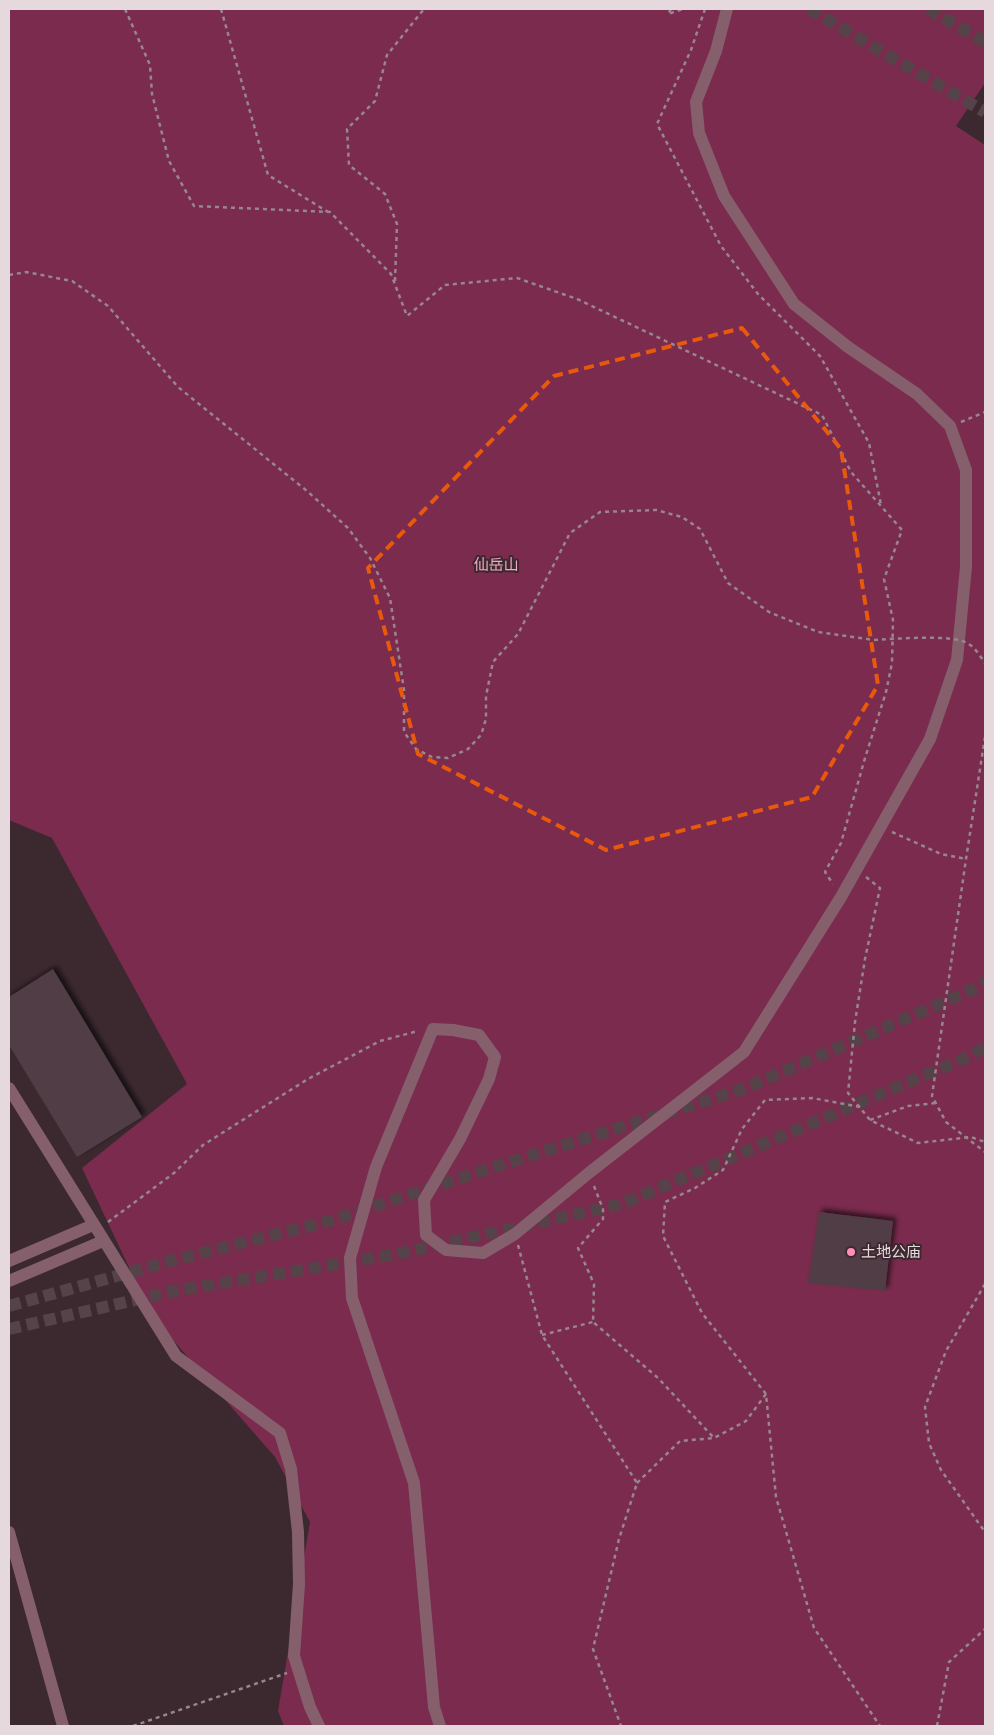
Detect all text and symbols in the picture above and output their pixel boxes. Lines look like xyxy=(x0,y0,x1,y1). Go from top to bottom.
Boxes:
park label: 仙岳山 xyxy=(473,556,519,575)
place label: 土地公庙 xyxy=(861,1243,921,1262)
marker: 土地公庙 xyxy=(845,1246,857,1258)

